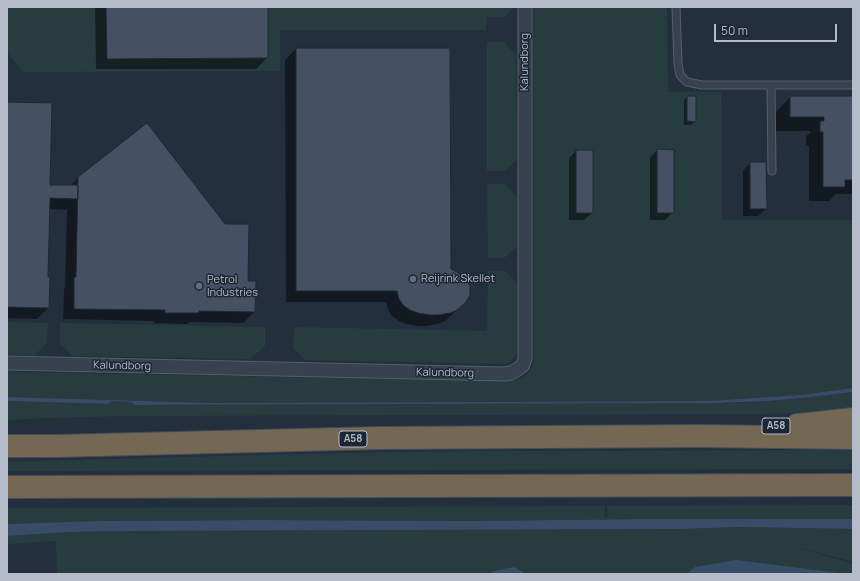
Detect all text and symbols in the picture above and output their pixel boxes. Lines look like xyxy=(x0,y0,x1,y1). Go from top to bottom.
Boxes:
scale bar xyxy=(716,16,839,42)
text: 50 m xyxy=(721,22,748,39)
street label: Kalundborg xyxy=(518,33,532,91)
place label: Reijrink Skellet xyxy=(421,272,495,286)
place label: Petrol Industries xyxy=(207,273,258,299)
marker: Reijrink Skellet xyxy=(408,274,418,284)
marker: Petrol Industries xyxy=(194,281,204,291)
street label: Kalundborg xyxy=(93,359,151,373)
street label: Kalundborg xyxy=(416,366,474,380)
road number: A58 xyxy=(762,418,790,434)
road number: A58 xyxy=(339,431,367,447)

